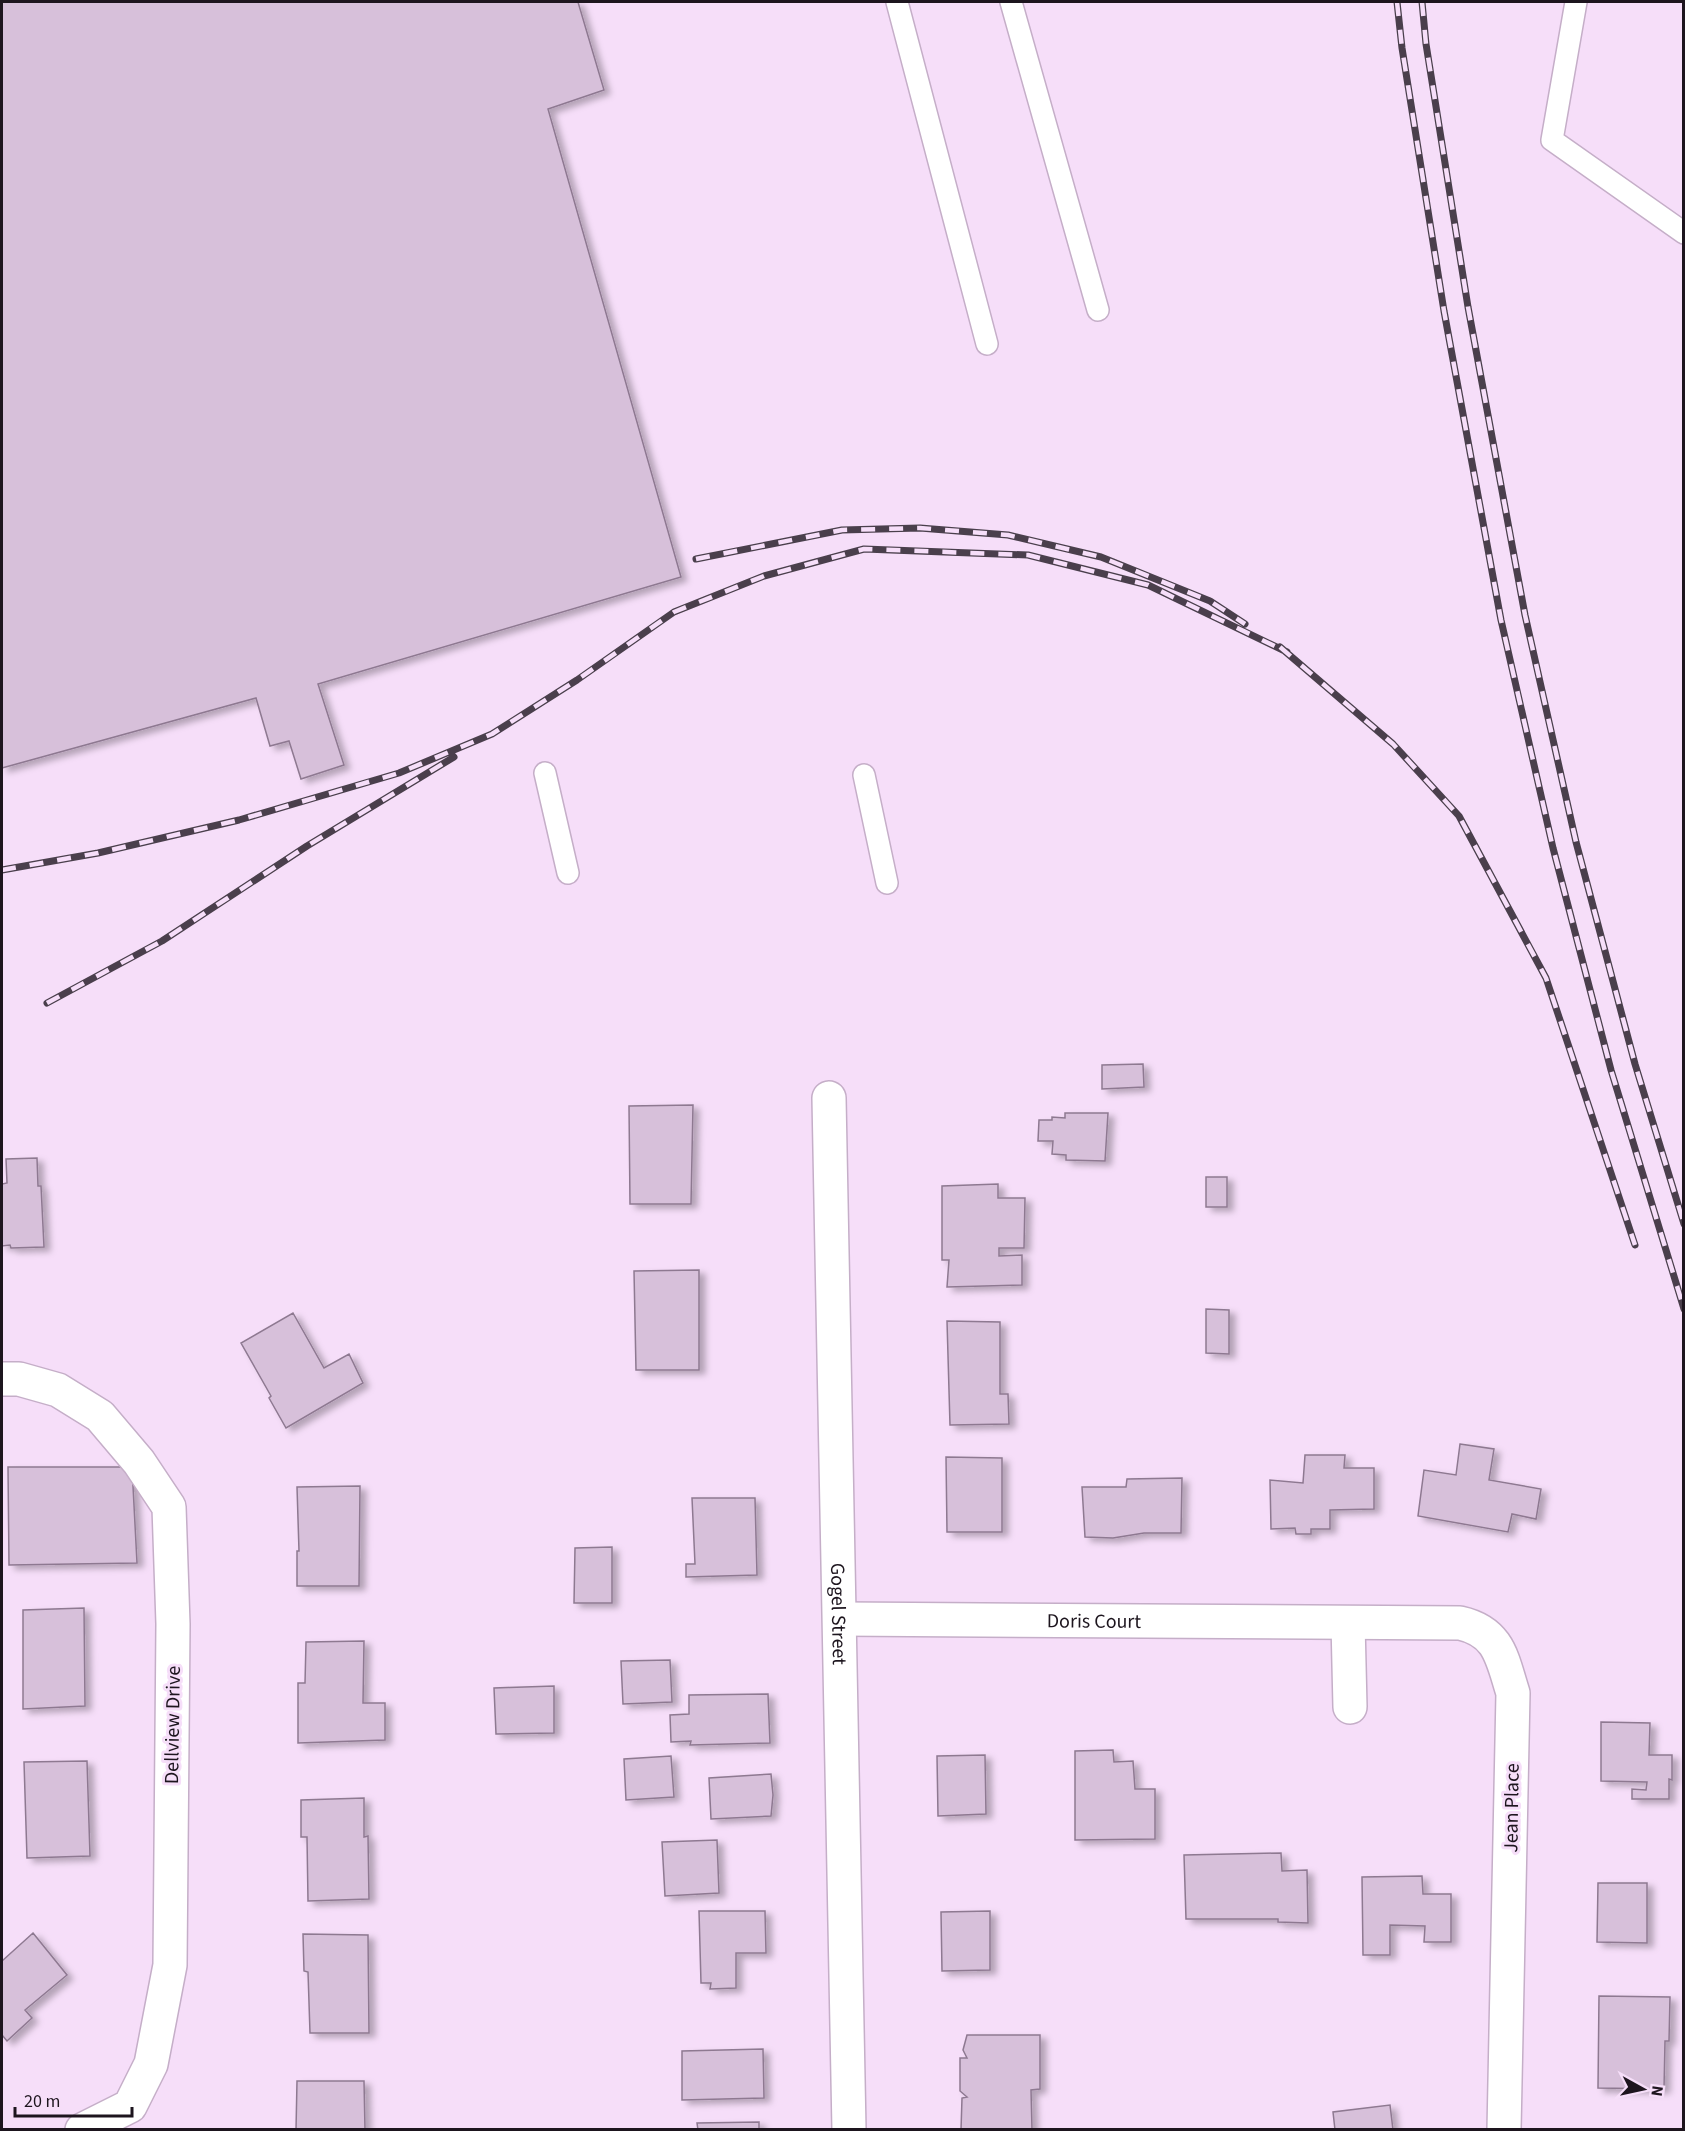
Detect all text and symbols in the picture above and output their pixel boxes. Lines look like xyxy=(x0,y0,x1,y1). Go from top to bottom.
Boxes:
street label: Gogel Street xyxy=(823,1563,853,1666)
street label: Doris Court xyxy=(1047,1607,1141,1636)
street label: Dellview Drive xyxy=(158,1665,188,1784)
street label: Jean Place xyxy=(1497,1763,1527,1853)
north arrow xyxy=(1613,2059,1673,2119)
scale bar xyxy=(15,2080,132,2118)
text: N xyxy=(1645,2084,1668,2098)
text: 20 m xyxy=(24,2089,60,2114)

